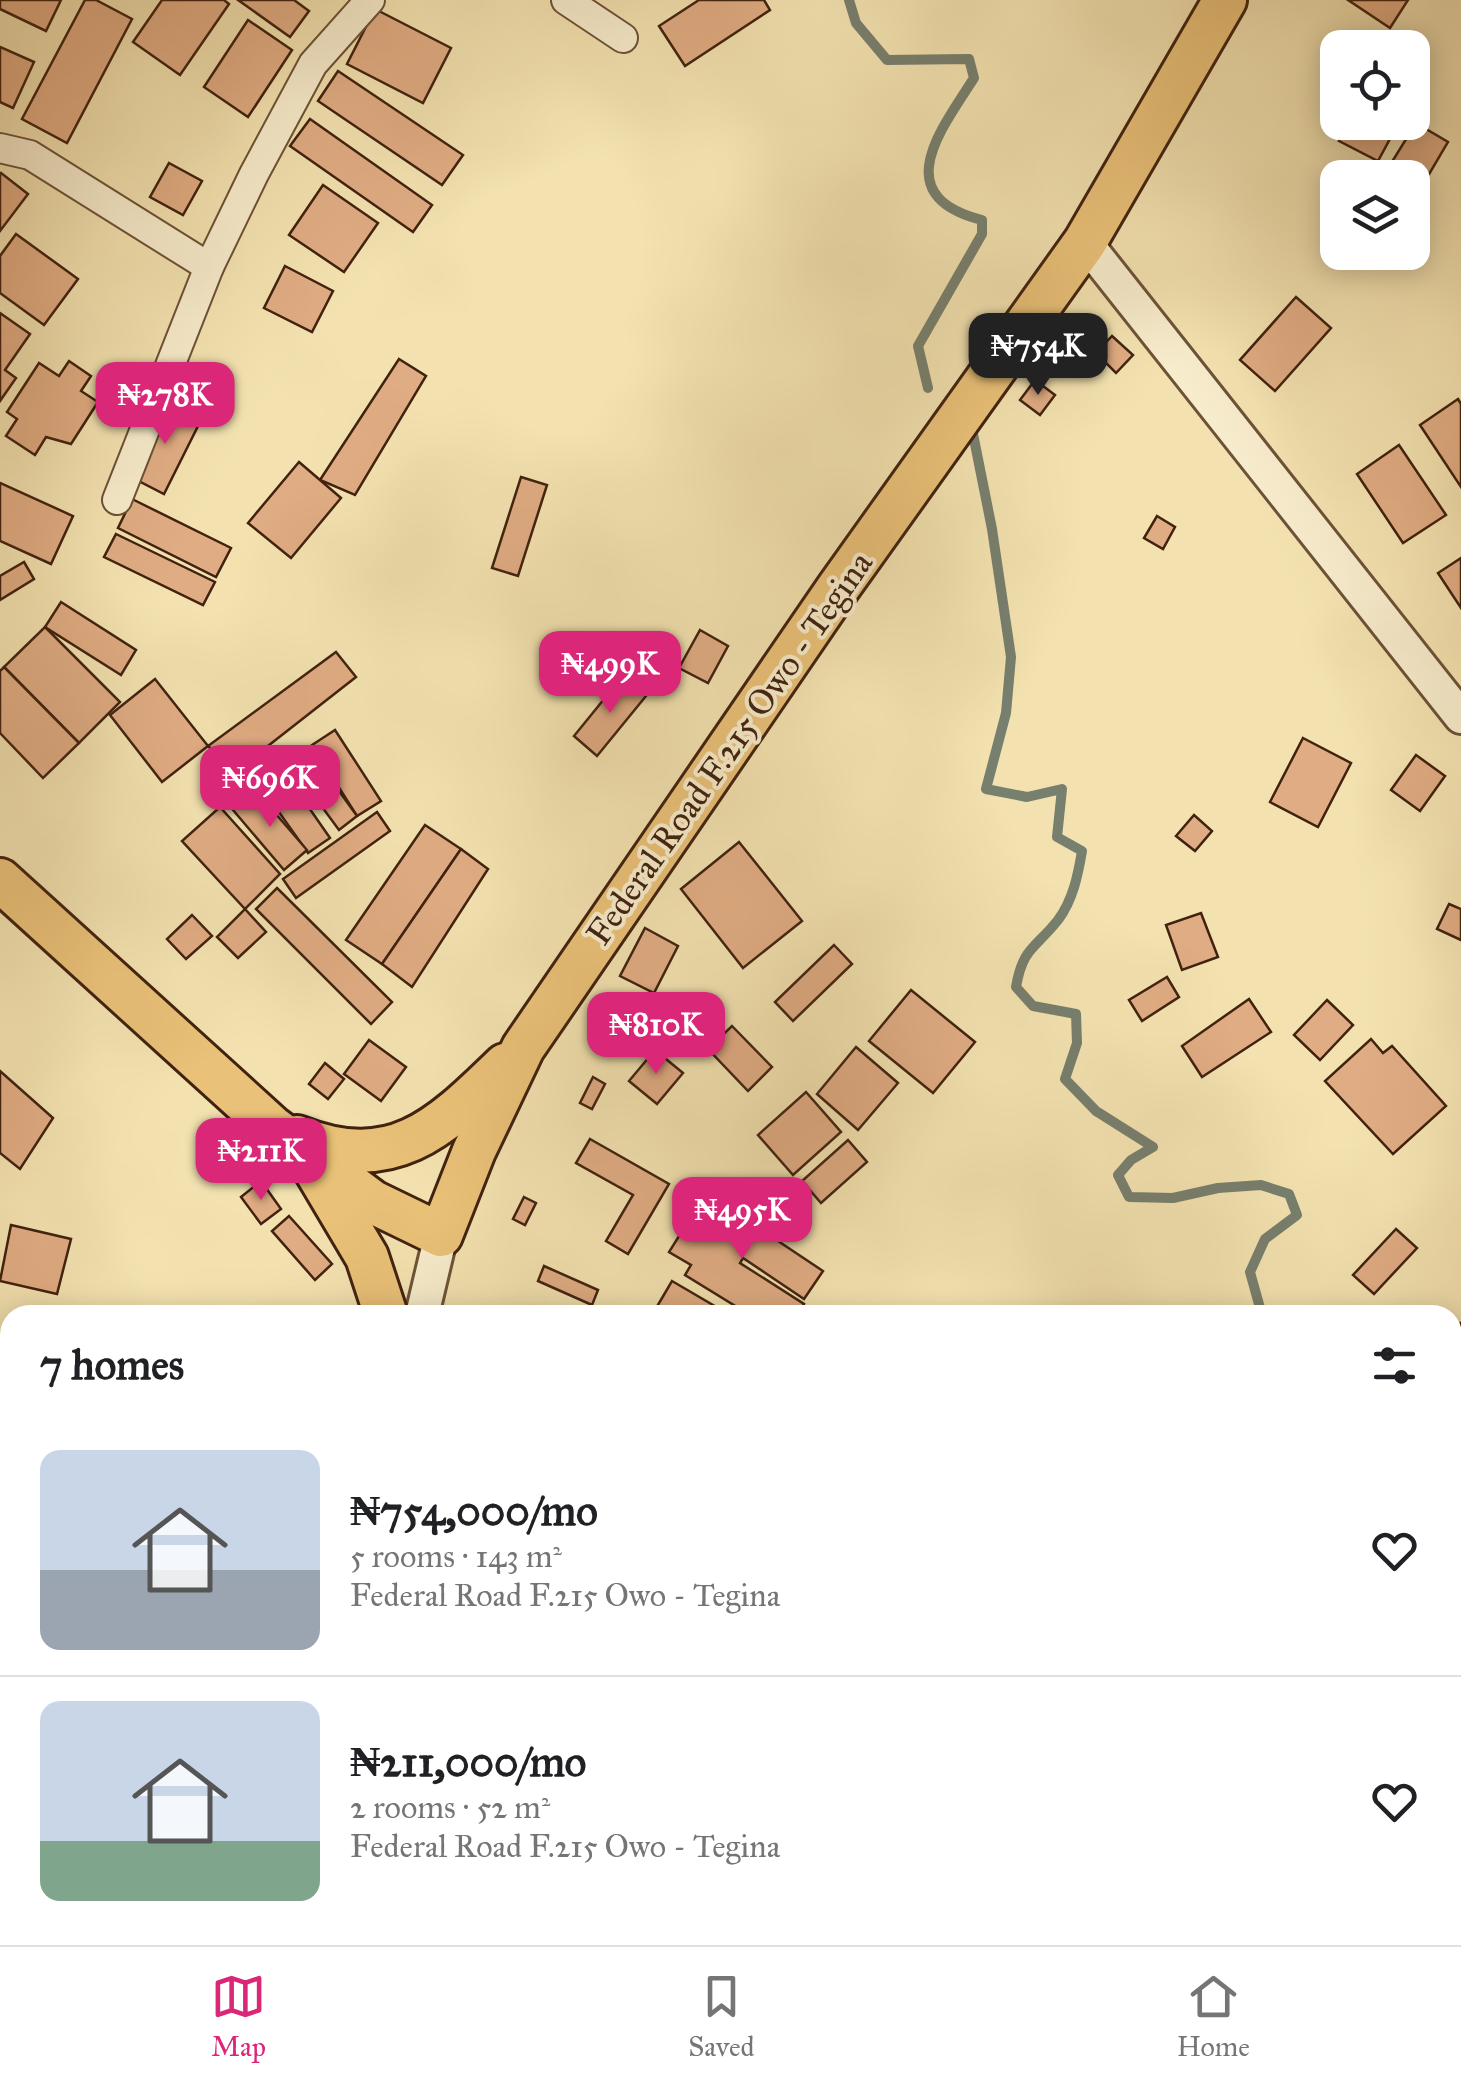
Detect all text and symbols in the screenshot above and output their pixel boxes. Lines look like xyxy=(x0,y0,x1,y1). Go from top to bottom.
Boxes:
map controls xyxy=(1320,30,1430,270)
button: locate xyxy=(1320,30,1430,140)
button: layers xyxy=(1320,160,1430,270)
pin: ₦754K xyxy=(968,313,1108,398)
text: ₦754K xyxy=(991,326,1085,365)
pin: ₦278K xyxy=(95,362,235,447)
text: ₦278K xyxy=(118,375,212,414)
street label: Federal Road F.215 Owo - Tegina xyxy=(577,543,882,953)
pin: ₦499K xyxy=(540,631,680,716)
text: ₦499K xyxy=(561,644,659,683)
pin: ₦696K xyxy=(200,745,340,830)
text: ₦696K xyxy=(222,758,318,797)
pin: ₦810K xyxy=(586,992,726,1077)
text: ₦810K xyxy=(609,1005,703,1044)
pin: ₦211K xyxy=(191,1118,331,1203)
text: ₦211K xyxy=(218,1131,304,1170)
pin: ₦495K xyxy=(672,1177,812,1262)
text: ₦495K xyxy=(694,1190,790,1229)
icon: filters xyxy=(1367,1338,1422,1393)
text: 7 homes xyxy=(40,1339,184,1391)
text: ₦754,000/mo xyxy=(350,1485,598,1537)
icon: home xyxy=(120,1490,240,1610)
icon: heart xyxy=(1367,1523,1422,1578)
text: 5 rooms · 143 m² xyxy=(350,1537,562,1576)
text: Federal Road F.215 Owo - Tegina xyxy=(350,1576,780,1615)
text: ₦211,000/mo xyxy=(350,1736,586,1788)
icon: home xyxy=(120,1741,240,1861)
icon: heart xyxy=(1367,1774,1422,1829)
text: 2 rooms · 52 m² xyxy=(350,1788,550,1827)
text: Federal Road F.215 Owo - Tegina xyxy=(350,1827,780,1866)
tab: Map xyxy=(211,1969,266,2064)
tab: Saved xyxy=(688,1969,755,2064)
tab: Home xyxy=(1177,1969,1250,2064)

